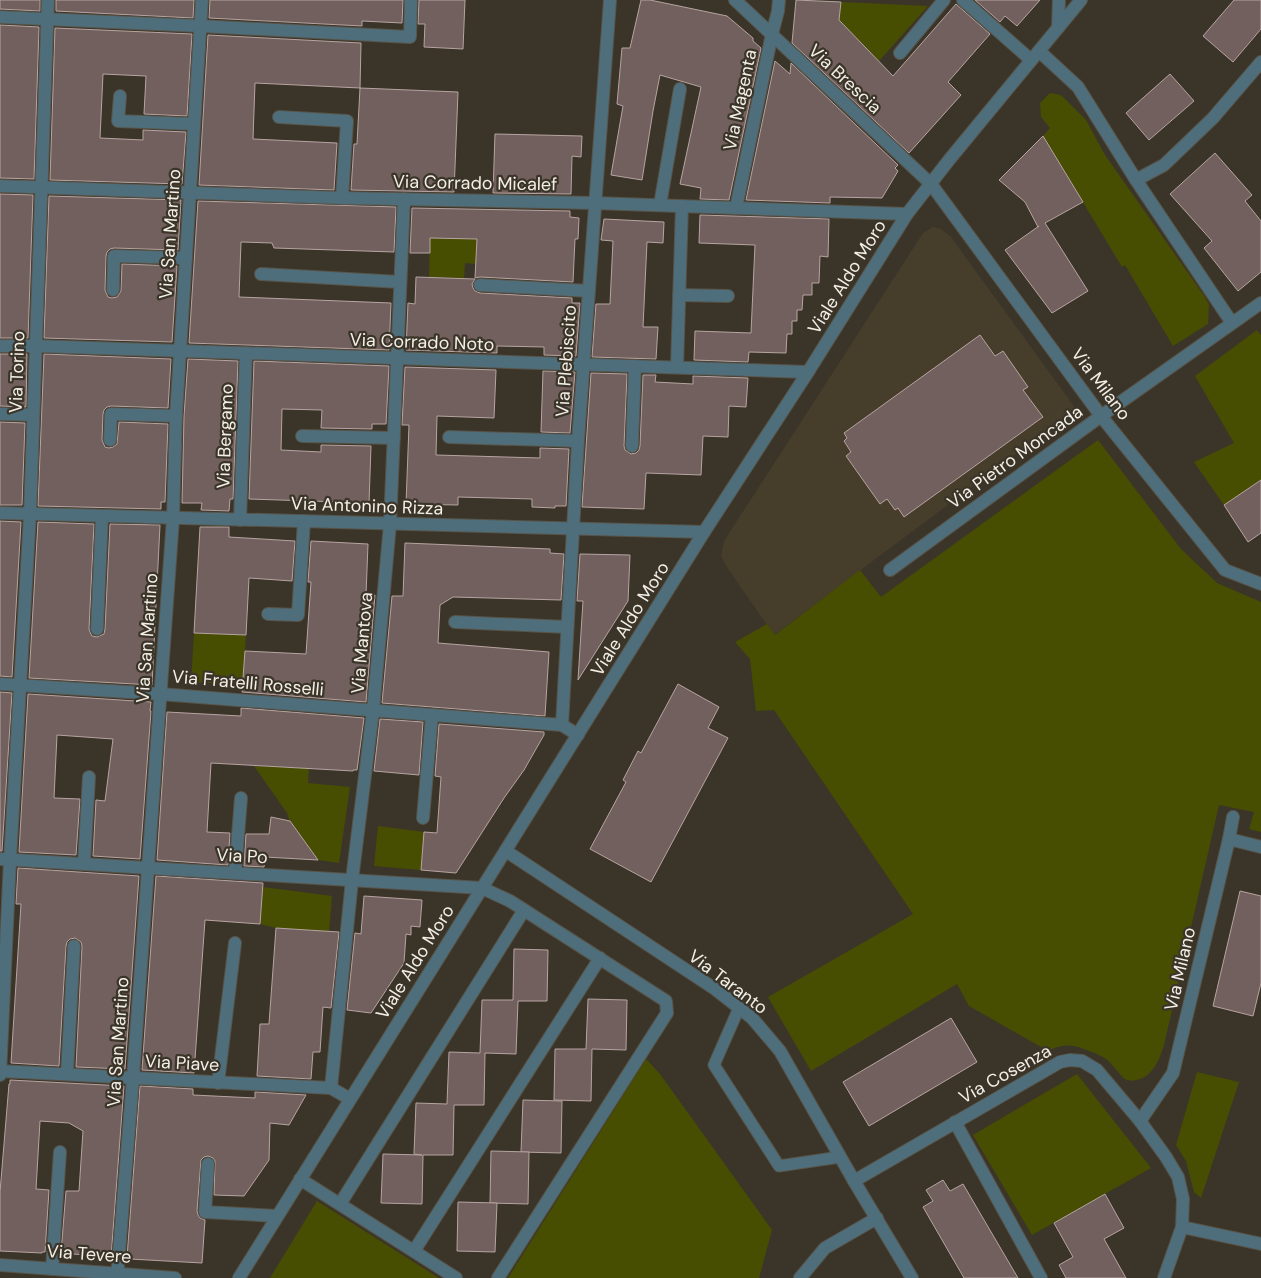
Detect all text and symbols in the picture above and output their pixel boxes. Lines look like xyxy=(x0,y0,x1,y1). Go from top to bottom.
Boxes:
street label: Via Brescia xyxy=(803,39,887,119)
street label: Via Magenta xyxy=(718,47,762,153)
street label: Via San Martino xyxy=(153,168,187,300)
street label: Via Corrado Micalef xyxy=(393,170,557,196)
street label: Viale Aldo Moro xyxy=(802,215,892,339)
street label: Via Plebiscito xyxy=(550,304,582,418)
street label: Via Corrado Noto xyxy=(349,327,495,357)
street label: Via Torino xyxy=(4,331,30,413)
street label: Via Milano xyxy=(1066,343,1136,425)
street label: Via Bergamo xyxy=(211,383,239,489)
street label: Via Pietro Moncada xyxy=(943,400,1087,514)
street label: Via Antonino Rizza xyxy=(290,491,444,521)
street label: Viale Aldo Moro xyxy=(585,557,675,681)
street label: Via San Martino xyxy=(130,572,164,704)
street label: Via Mantova xyxy=(346,591,378,695)
street label: Via Fratelli Rosselli xyxy=(171,664,325,702)
street label: Via Po xyxy=(216,843,268,869)
street label: Viale Aldo Moro xyxy=(370,900,460,1024)
street label: Via Milano xyxy=(1159,925,1201,1013)
street label: Via Taranto xyxy=(683,944,773,1020)
street label: Via San Martino xyxy=(101,976,135,1108)
street label: Via Cosenza xyxy=(955,1039,1055,1109)
street label: Via Piave xyxy=(144,1049,220,1077)
street label: Via Tevere xyxy=(46,1239,132,1269)

